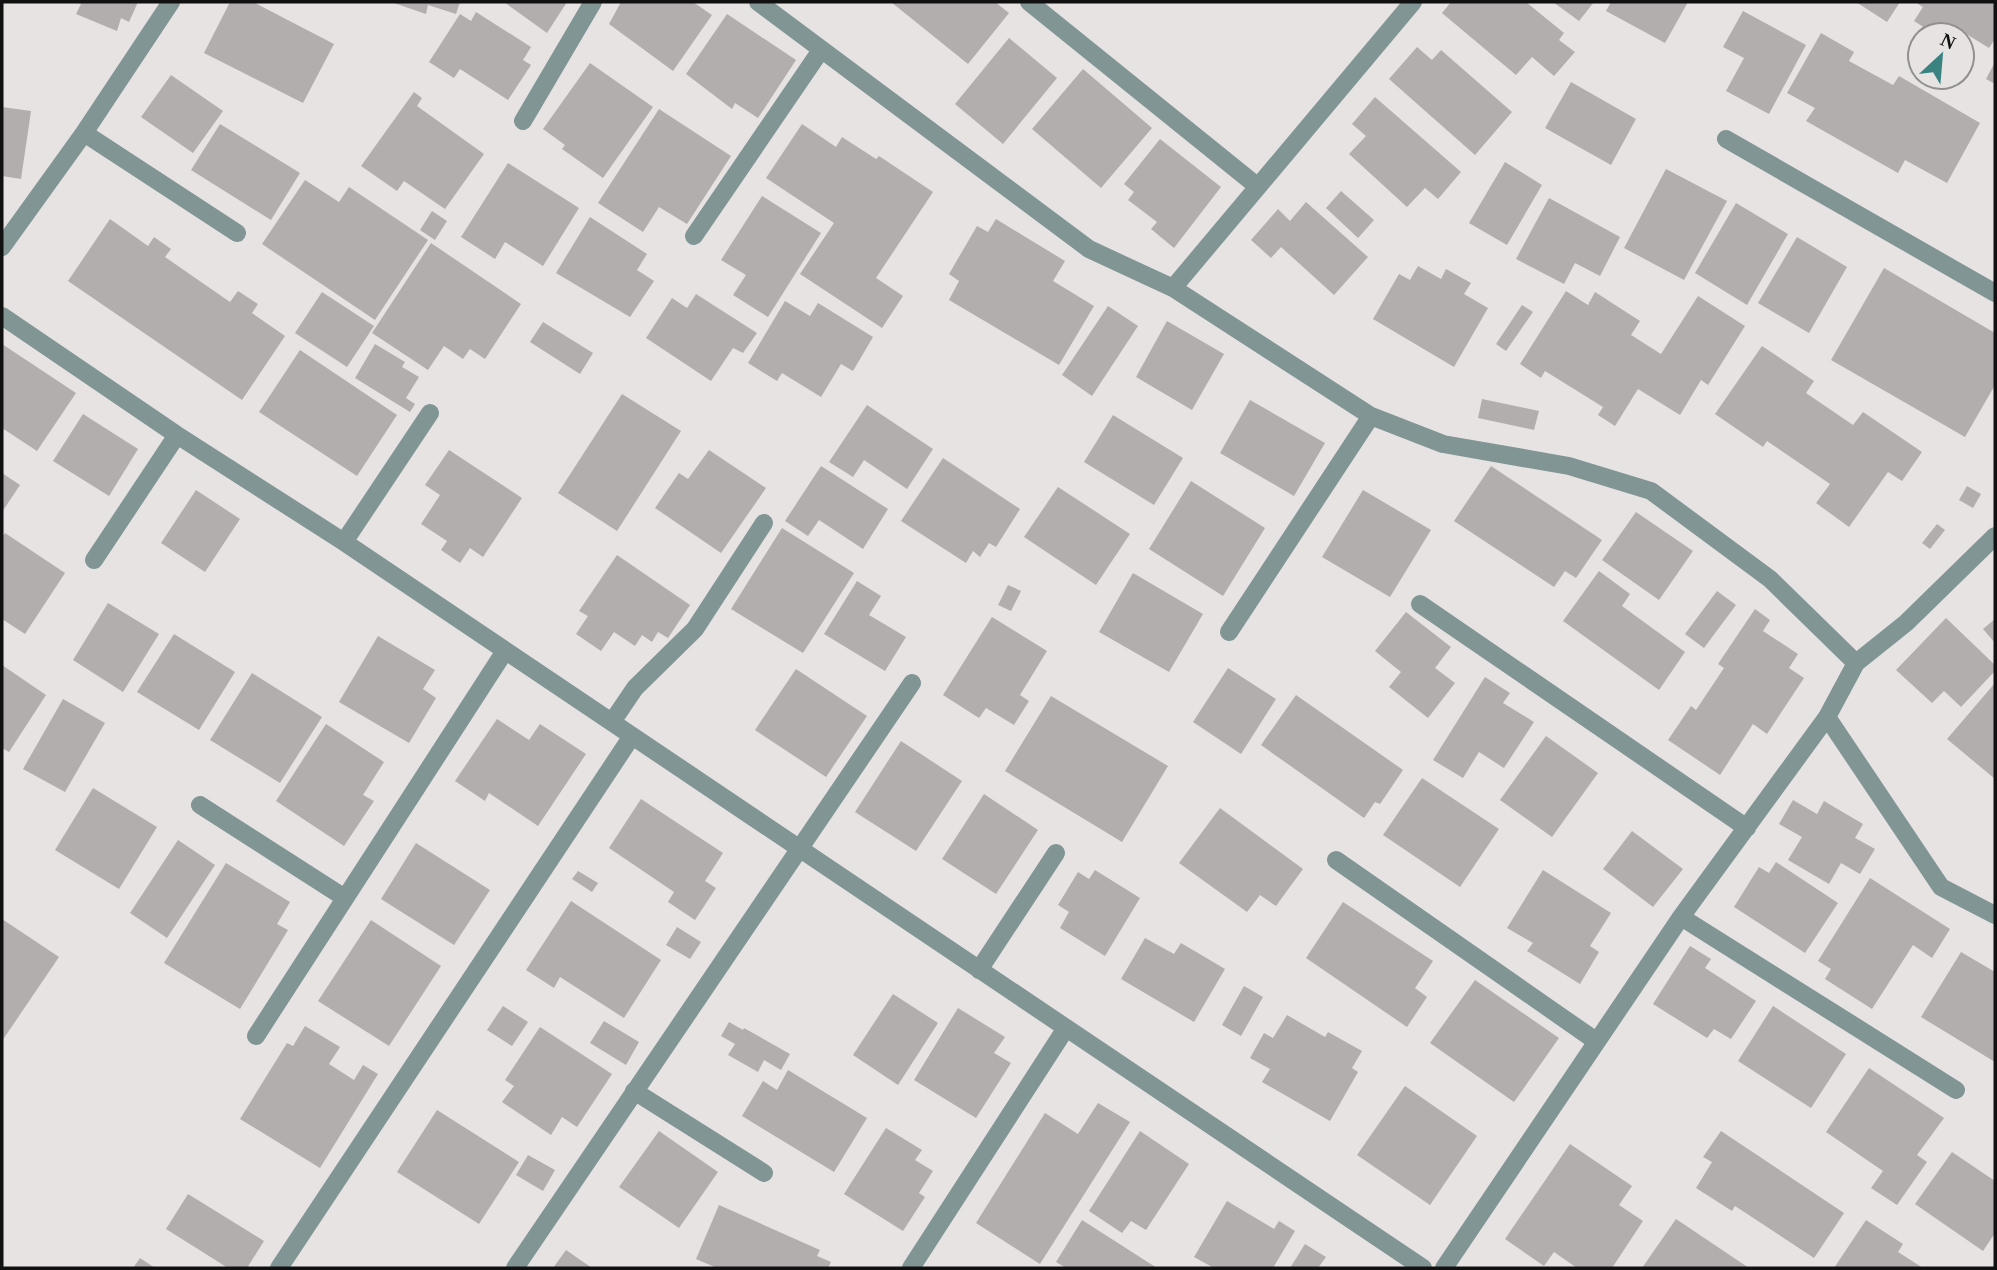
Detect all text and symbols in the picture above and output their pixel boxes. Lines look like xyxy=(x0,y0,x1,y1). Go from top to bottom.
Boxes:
north arrow xyxy=(1906,21,1976,91)
text: N xyxy=(1937,29,1959,54)

